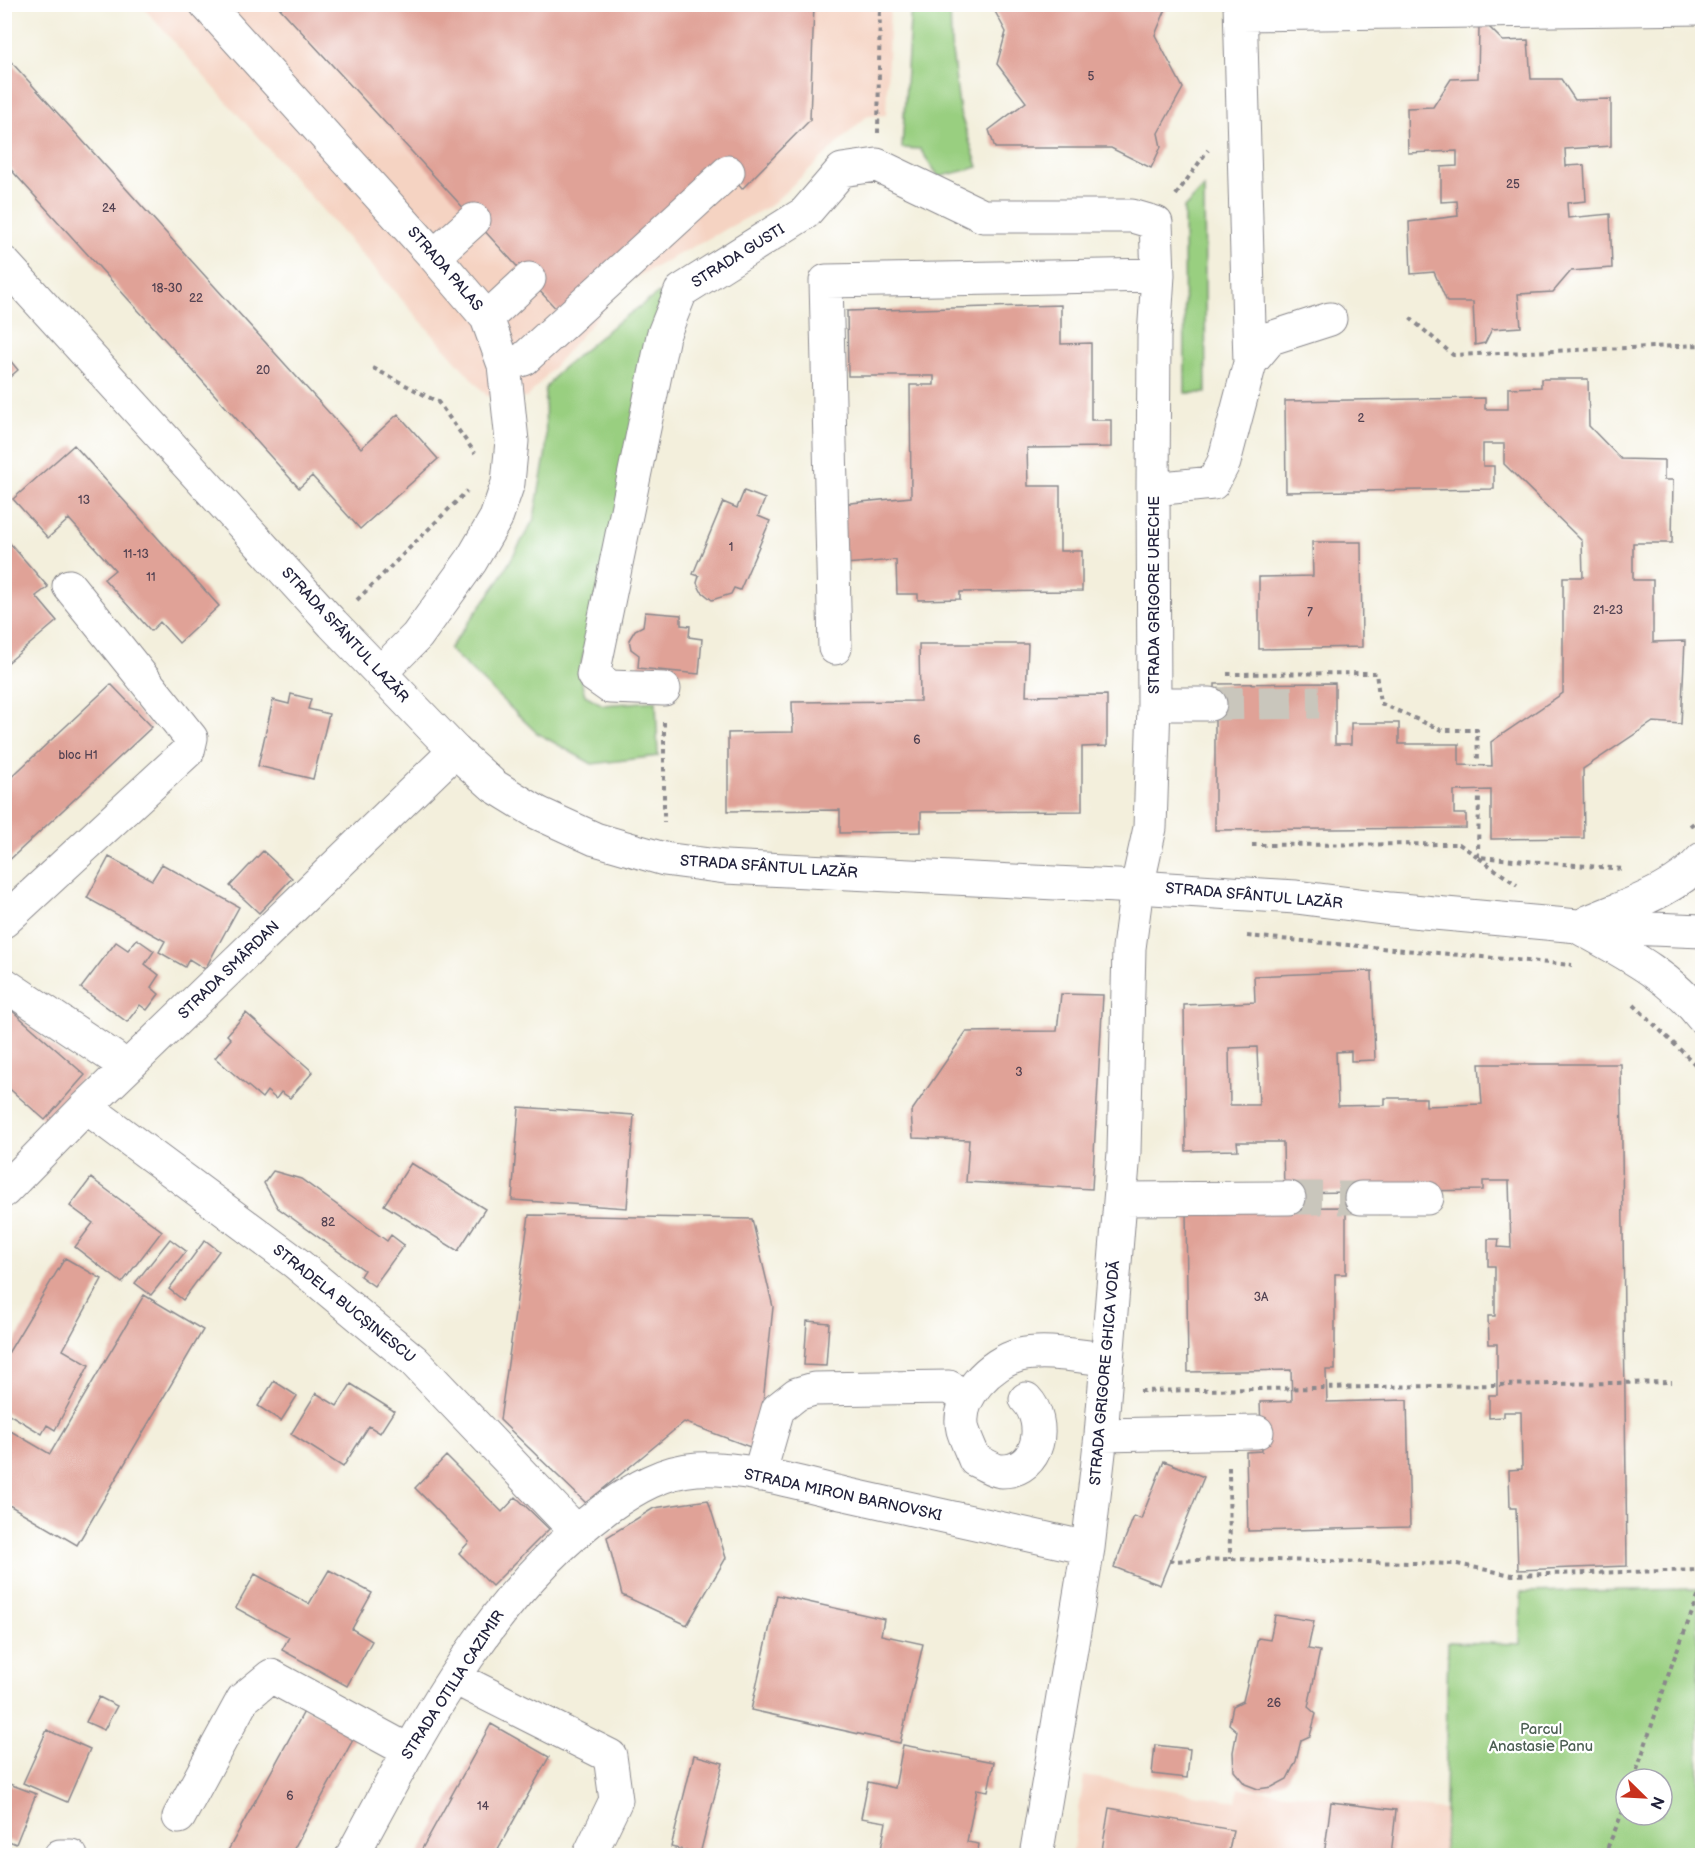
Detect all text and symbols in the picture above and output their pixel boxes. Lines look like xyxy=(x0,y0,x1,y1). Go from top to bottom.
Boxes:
house number: 5 xyxy=(1088,69,1095,84)
house number: 25 xyxy=(1506,177,1520,192)
house number: 24 xyxy=(102,201,117,216)
street label: STRADA GUSTI xyxy=(688,220,788,292)
street label: STRADA PALAS xyxy=(403,223,487,315)
house number: 18-30 xyxy=(152,281,182,296)
house number: 22 xyxy=(189,291,203,306)
house number: 20 xyxy=(256,363,270,378)
house number: 2 xyxy=(1357,411,1365,426)
house number: 13 xyxy=(78,493,90,508)
street label: STRADA GRIGORE URECHE xyxy=(1145,496,1164,694)
house number: 1 xyxy=(729,540,733,555)
house number: 11-13 xyxy=(123,547,149,562)
street label: STRADA SFÂNTUL LAZĂR xyxy=(277,563,413,707)
house number: 11 xyxy=(146,570,156,585)
house number: 21-23 xyxy=(1593,603,1623,618)
house number: 7 xyxy=(1307,605,1313,620)
house number: 6 xyxy=(913,733,921,748)
house number: bloc H1 xyxy=(58,748,98,763)
street label: STRADA SFÂNTUL LAZĂR xyxy=(680,851,859,883)
street label: STRADA SFÂNTUL LAZĂR xyxy=(1164,879,1344,913)
street label: STRADA SMÂRDAN xyxy=(174,917,284,1023)
house number: 3 xyxy=(1015,1065,1023,1080)
house number: 82 xyxy=(321,1215,335,1230)
street label: STRADELA BUCȘINESCU xyxy=(269,1241,419,1367)
street label: STRADA GRIGORE GHICA VODĂ xyxy=(1086,1259,1124,1486)
house number: 3A xyxy=(1254,1290,1269,1305)
street label: STRADA MIRON BARNOVSKI xyxy=(742,1465,944,1525)
street label: STRADA OTILIA CAZIMIR xyxy=(398,1607,509,1763)
house number: 26 xyxy=(1267,1696,1281,1711)
park label: Parcul Anastasie Panu xyxy=(1489,1720,1593,1756)
north arrow xyxy=(1614,1767,1674,1827)
house number: 6 xyxy=(286,1789,294,1804)
text: N xyxy=(1645,1793,1667,1812)
house number: 14 xyxy=(477,1799,490,1814)

